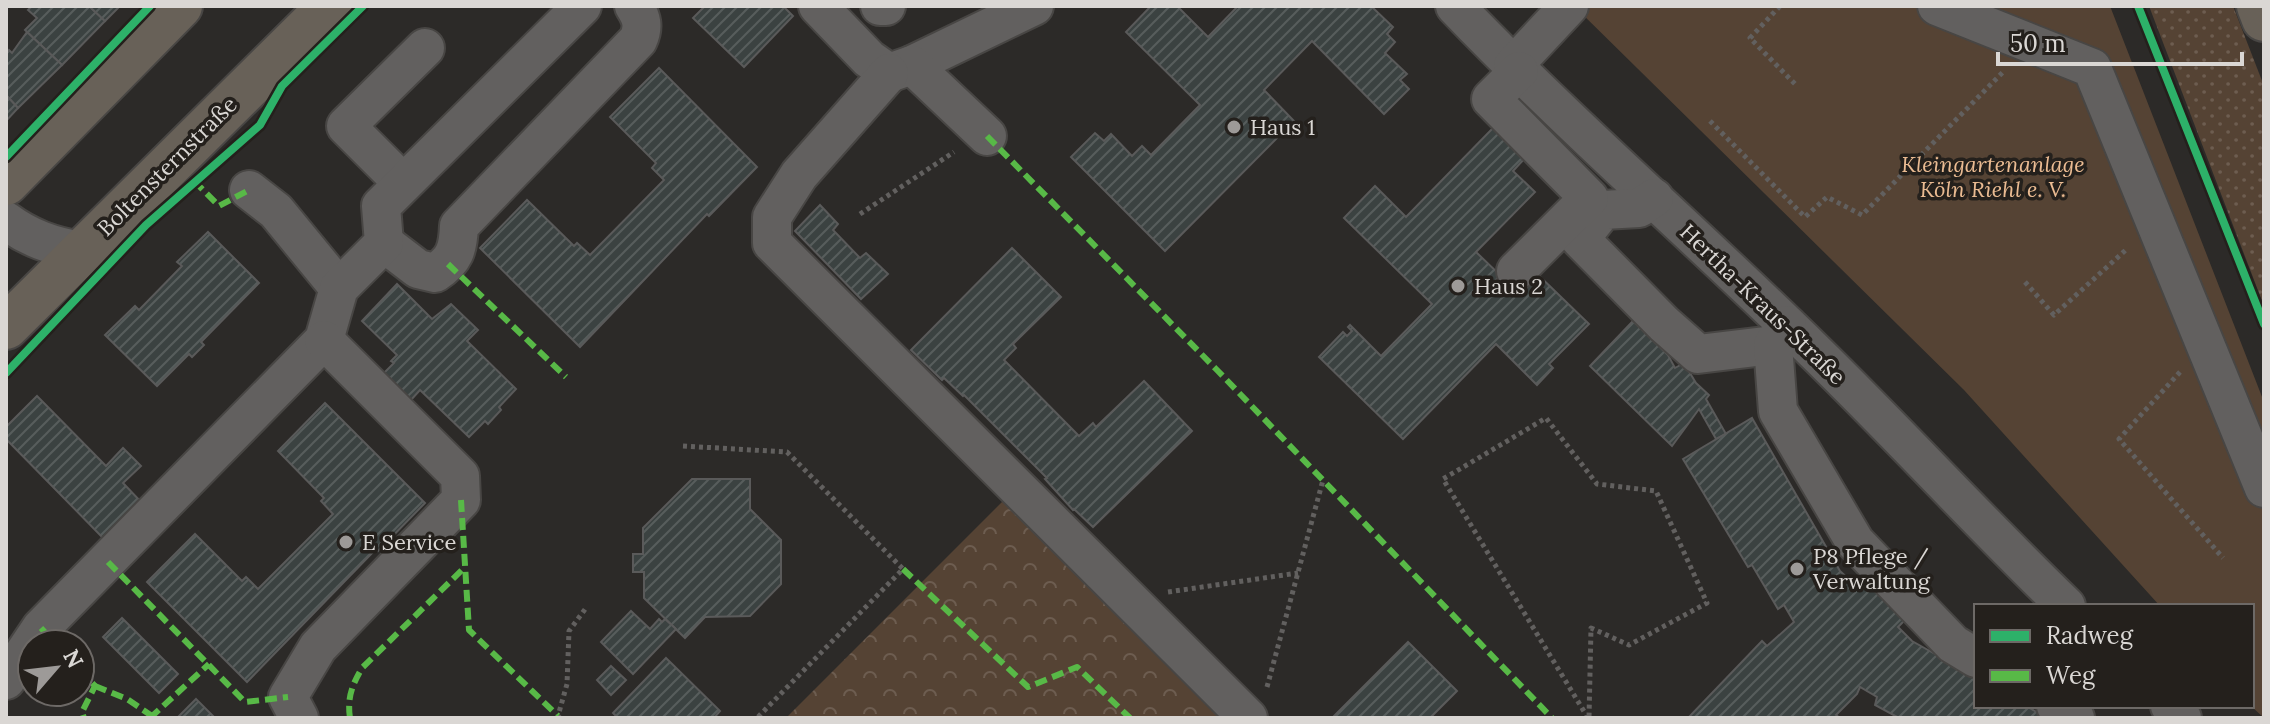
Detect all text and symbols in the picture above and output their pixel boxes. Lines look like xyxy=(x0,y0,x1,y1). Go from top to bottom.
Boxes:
scale bar xyxy=(1998,16,2242,66)
text: 50 m xyxy=(2010,28,2066,59)
street label: Boltensternstraße xyxy=(91,90,243,242)
place label: Haus 1 xyxy=(1250,113,1315,141)
marker: Haus 1 xyxy=(1225,118,1243,136)
park label: Kleingartenanlage Köln Riehl e. V. xyxy=(1901,150,2085,203)
street label: Hertha-Kraus-Straße xyxy=(1674,218,1852,390)
place label: Haus 2 xyxy=(1474,272,1543,300)
marker: Haus 2 xyxy=(1449,277,1467,295)
place label: E Service xyxy=(362,528,456,556)
marker: E Service xyxy=(337,533,355,551)
place label: P8 Pflege / Verwaltung xyxy=(1812,542,1931,595)
marker: P8 Pflege / Verwaltung xyxy=(1788,560,1806,578)
legend xyxy=(1974,604,2254,708)
text: Radweg xyxy=(2046,620,2134,651)
north arrow xyxy=(16,628,96,708)
text: N xyxy=(57,645,90,673)
text: Weg xyxy=(2046,660,2096,691)

